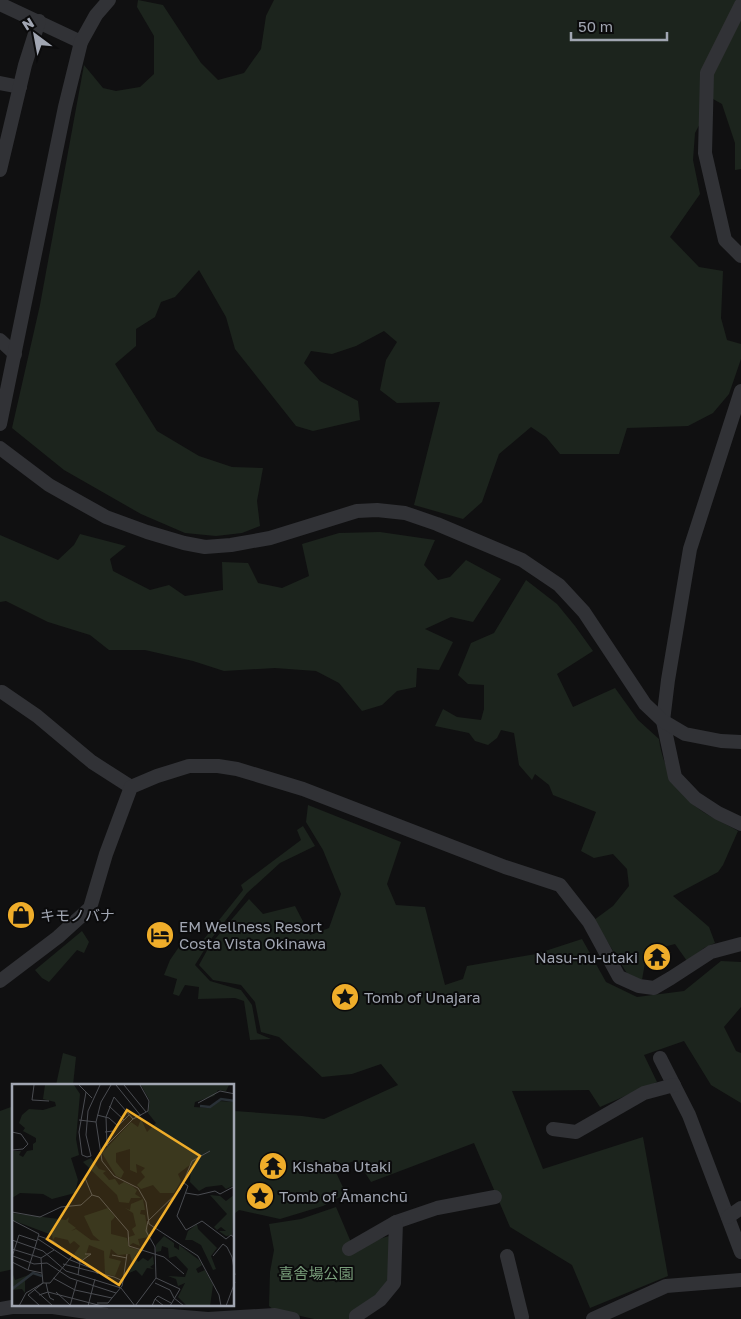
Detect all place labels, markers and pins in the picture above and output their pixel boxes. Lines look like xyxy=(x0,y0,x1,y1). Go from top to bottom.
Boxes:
shop icon: キモノバナ xyxy=(6,900,36,930)
place label: キモノバナ xyxy=(40,906,115,924)
place label: EM Wellness Resort Costa Vista Okinawa xyxy=(179,917,326,952)
hotel icon: EM Wellness Resort Costa Vista Okinawa xyxy=(145,920,175,950)
temple icon: Nasu-nu-utaki xyxy=(642,942,672,972)
place label: Nasu-nu-utaki xyxy=(535,948,638,966)
place icon: Tomb of Unajara xyxy=(330,982,360,1012)
place label: Tomb of Unajara xyxy=(364,988,481,1006)
temple icon: Kishaba Utaki xyxy=(258,1151,288,1181)
place label: Kishaba Utaki xyxy=(292,1157,391,1175)
place icon: Tomb of Āmanchū xyxy=(245,1181,275,1211)
place label: Tomb of Āmanchū xyxy=(279,1187,408,1205)

